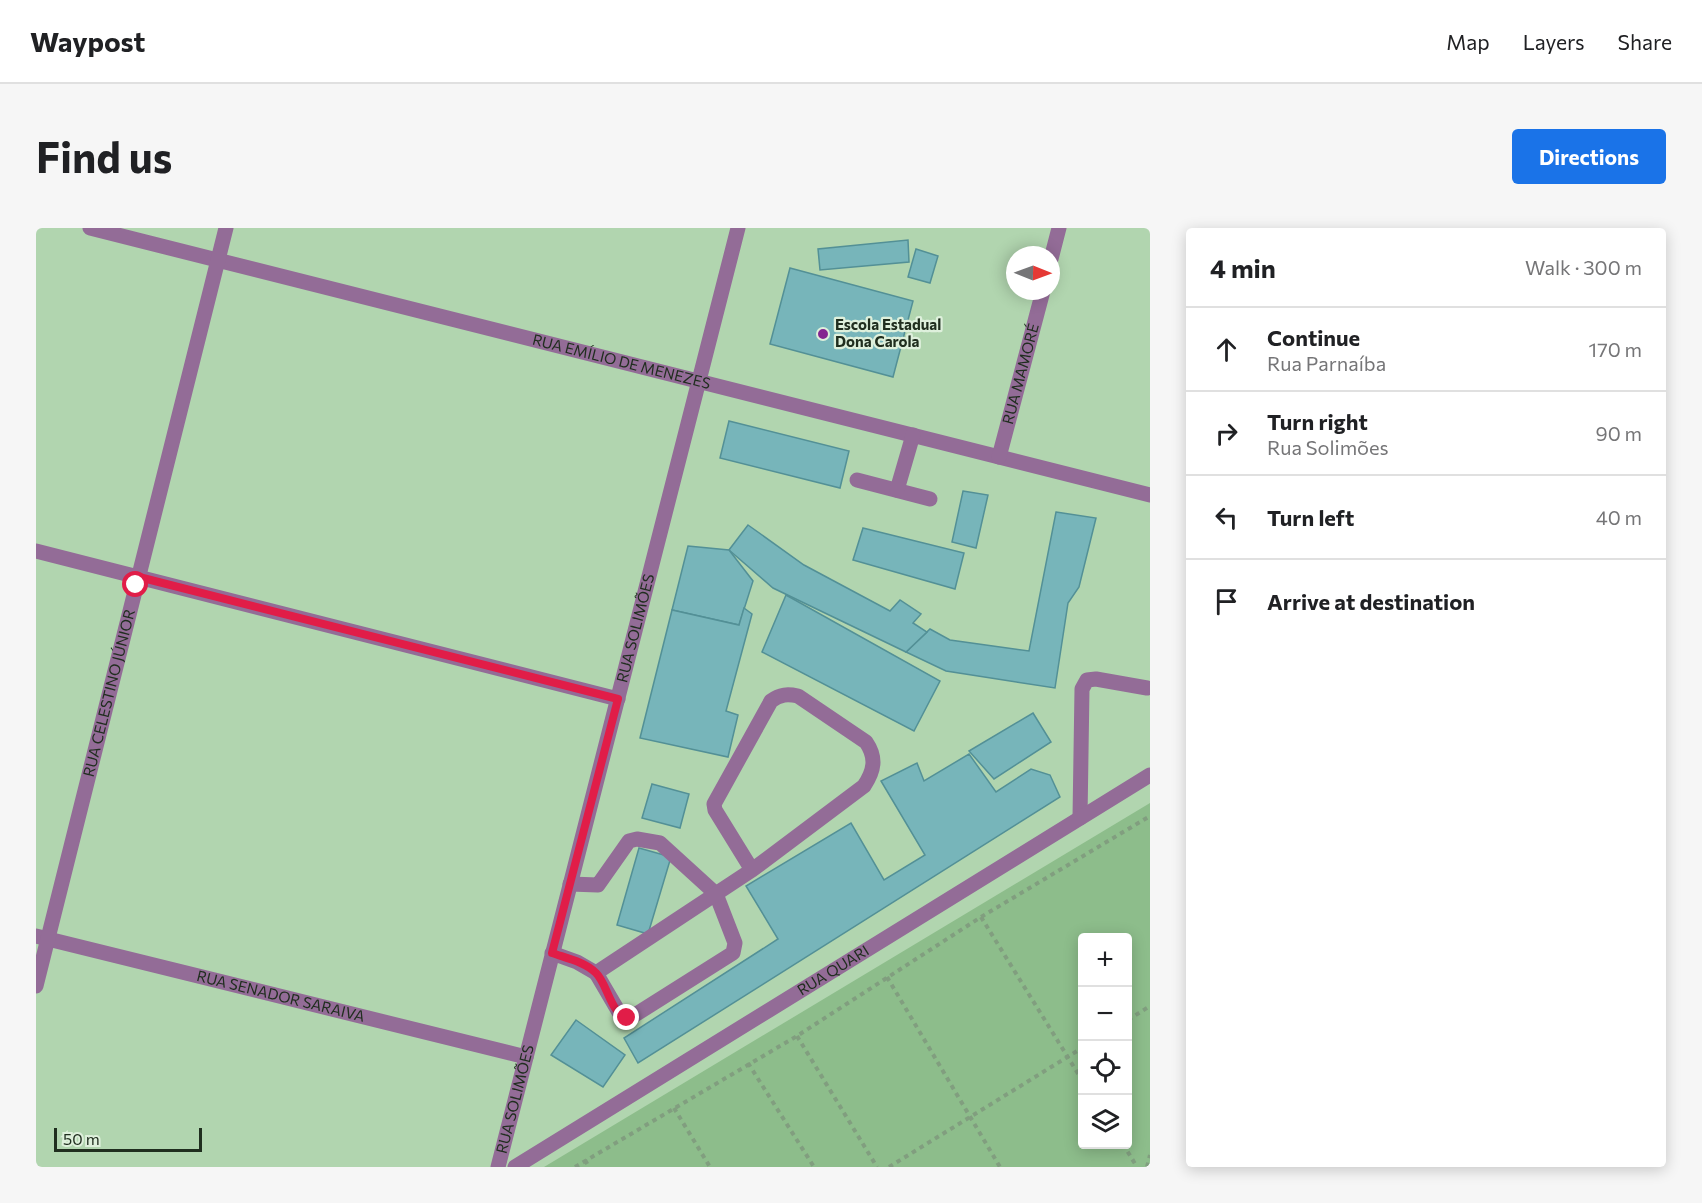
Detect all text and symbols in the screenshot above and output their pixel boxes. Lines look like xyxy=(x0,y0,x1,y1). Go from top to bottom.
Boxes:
text: Waypost xyxy=(30,24,145,58)
text: Map xyxy=(1446,29,1490,54)
text: Layers xyxy=(1523,29,1585,54)
text: Share xyxy=(1618,29,1672,54)
button: Directions xyxy=(1512,129,1666,184)
text: Find us xyxy=(36,130,172,182)
north arrow xyxy=(1006,246,1060,300)
text: 4 min xyxy=(1210,252,1276,283)
text: Walk · 300 m xyxy=(1525,255,1642,279)
place label: Escola Estadual Dona Carola xyxy=(835,315,941,350)
street label: RUA MAMORÉ xyxy=(998,321,1042,426)
text: Continue xyxy=(1267,324,1360,351)
marker: Escola Estadual Dona Carola xyxy=(816,327,830,341)
street label: RUA EMÍLIO DE MENEZES xyxy=(531,330,713,392)
icon: ahead xyxy=(1210,333,1243,366)
text: 170 m xyxy=(1589,337,1642,361)
text: Rua Parnaíba xyxy=(1267,351,1386,375)
text: Turn right xyxy=(1267,408,1368,435)
icon: right xyxy=(1210,417,1243,450)
text: 90 m xyxy=(1596,421,1642,445)
text: Rua Solimões xyxy=(1267,435,1389,459)
icon: left xyxy=(1210,501,1243,534)
text: Turn left xyxy=(1267,504,1354,531)
text: 40 m xyxy=(1596,505,1642,529)
route start xyxy=(122,571,148,597)
street label: RUA SOLIMÕES xyxy=(612,572,657,684)
icon: arrive xyxy=(1210,585,1243,618)
text: Arrive at destination xyxy=(1267,588,1475,615)
street label: RUA CELESTINO JÚNIOR xyxy=(79,607,138,779)
map controls xyxy=(1078,933,1132,1149)
button: + xyxy=(1078,933,1132,987)
street label: RUA QUARI xyxy=(794,941,872,999)
street label: RUA SENADOR SARAIVA xyxy=(195,966,367,1025)
button: − xyxy=(1078,987,1132,1041)
route end xyxy=(613,1004,639,1030)
button: locate xyxy=(1078,1041,1132,1095)
street label: RUA SOLIMÕES xyxy=(492,1043,537,1155)
button: layers xyxy=(1078,1095,1132,1149)
scale bar xyxy=(54,1125,202,1152)
text: 50 m xyxy=(63,1129,100,1148)

